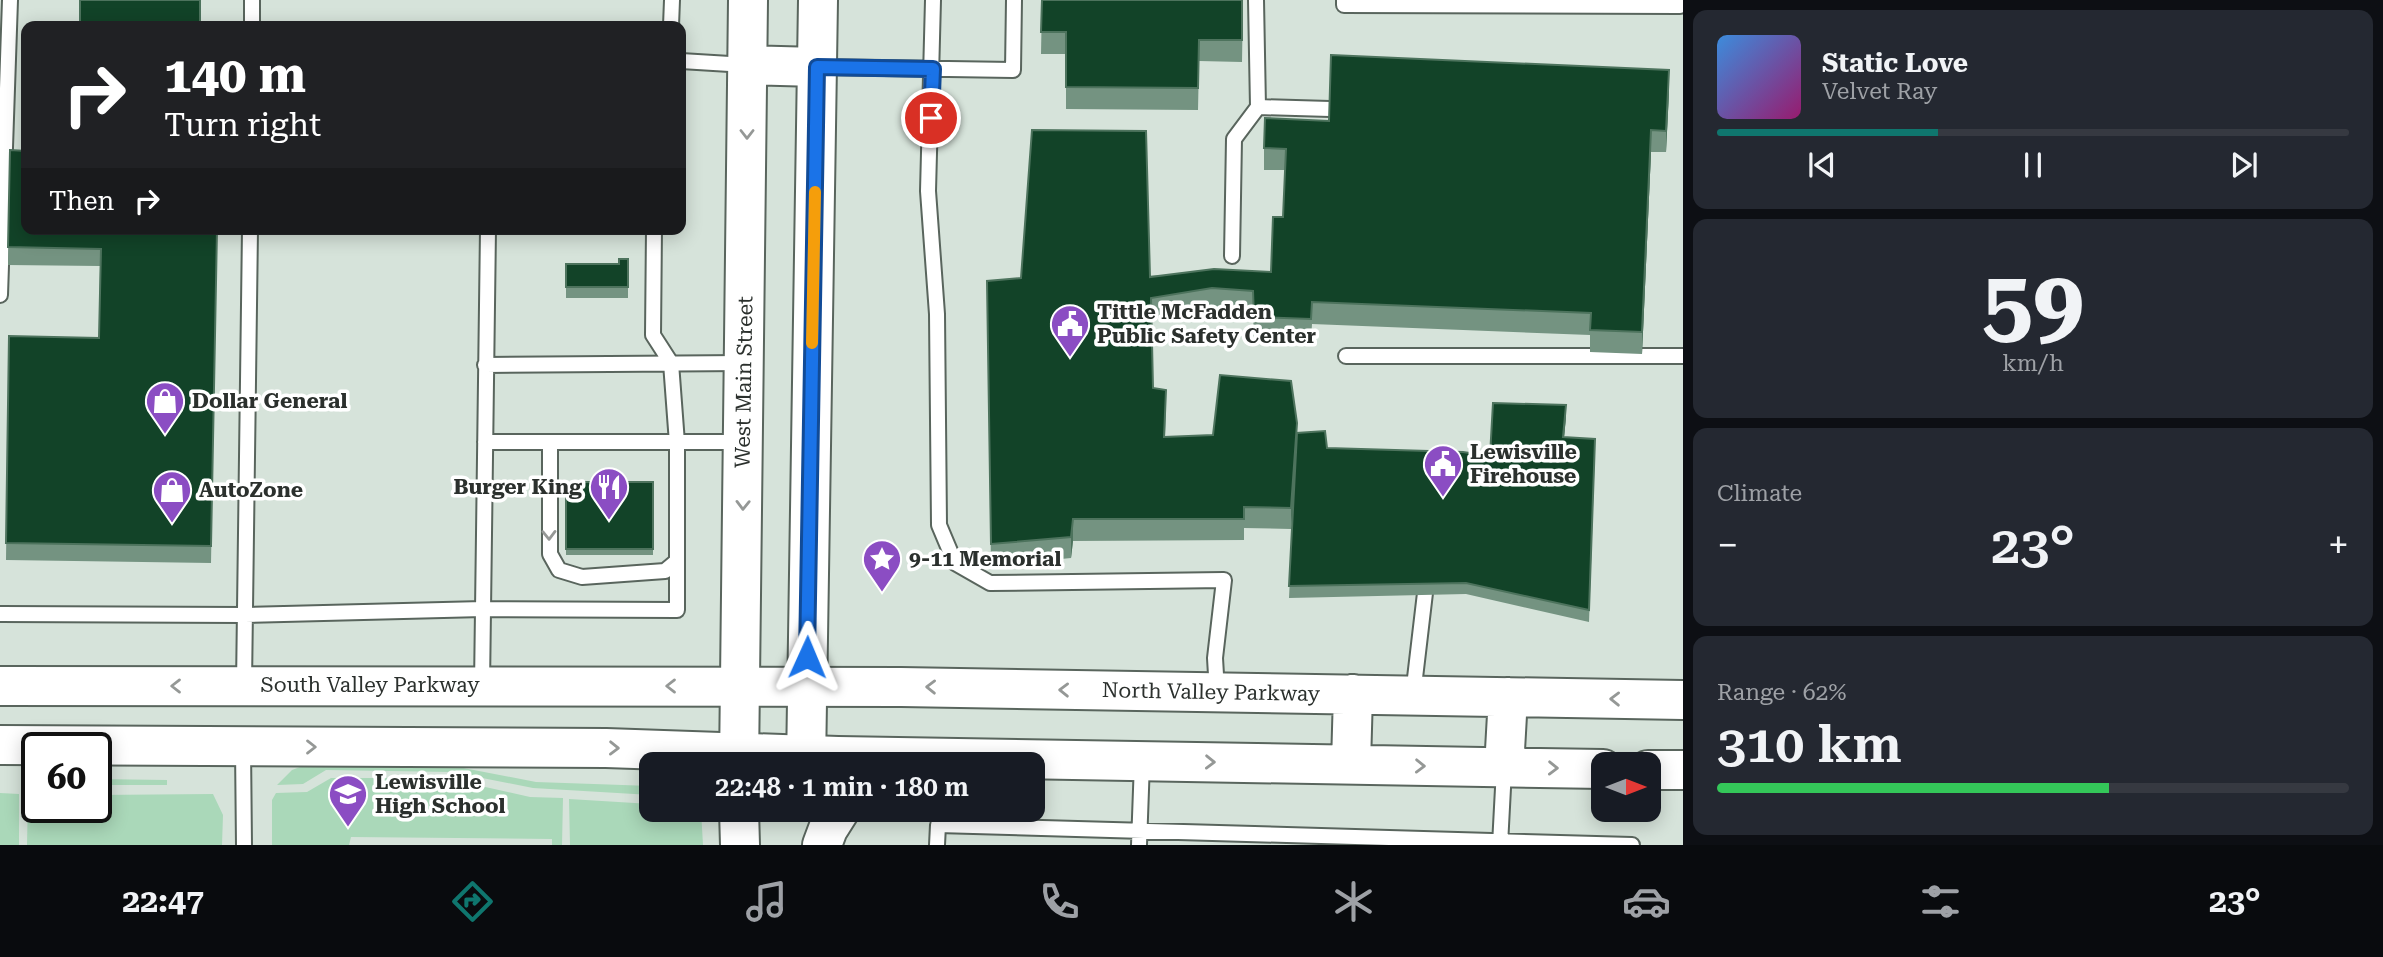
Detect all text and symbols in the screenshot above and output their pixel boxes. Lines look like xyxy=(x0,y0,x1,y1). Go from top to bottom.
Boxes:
text: 140 m xyxy=(164,47,306,104)
text: Static Love xyxy=(1822,48,1968,78)
icon: right xyxy=(49,49,140,140)
text: Velvet Ray xyxy=(1822,78,1937,105)
pin xyxy=(901,88,961,148)
icon: arrive xyxy=(912,99,950,137)
text: Turn right xyxy=(164,106,321,144)
one-way arrow xyxy=(739,129,755,139)
icon: previous xyxy=(1803,146,1841,184)
icon: pause xyxy=(2014,146,2052,184)
icon: next xyxy=(2225,146,2263,184)
icon: right xyxy=(128,182,166,220)
text: Then xyxy=(49,186,114,216)
text: 59 xyxy=(1982,251,2084,357)
street label: West Main Street xyxy=(731,296,758,468)
place label: Tittle McFadden Public Safety Center xyxy=(1097,300,1316,348)
public building icon: Tittle McFadden Public Safety Center xyxy=(1049,303,1091,358)
text: km/h xyxy=(2002,350,2064,377)
shop icon: Dollar General xyxy=(144,380,186,435)
place label: Dollar General xyxy=(192,389,347,413)
place label: Lewisville Firehouse xyxy=(1470,440,1577,488)
public building icon: Lewisville Firehouse xyxy=(1422,443,1464,498)
restaurant icon: Burger King xyxy=(588,466,630,521)
shop icon: AutoZone xyxy=(151,469,193,524)
place label: Burger King xyxy=(454,475,582,499)
place label: AutoZone xyxy=(199,478,303,502)
text: Climate xyxy=(1717,480,1802,507)
one-way arrow xyxy=(735,500,750,511)
text: 23° xyxy=(1991,515,2075,576)
text: − xyxy=(1717,523,1738,567)
text: + xyxy=(2328,523,2349,567)
one-way arrow xyxy=(541,530,557,541)
place icon: 9-11 Memorial xyxy=(861,538,903,593)
place label: 9-11 Memorial xyxy=(909,547,1061,571)
position arrow xyxy=(770,620,844,694)
street label: South Valley Parkway xyxy=(260,673,480,697)
one-way arrow xyxy=(170,678,180,694)
one-way arrow xyxy=(665,678,676,694)
street label: North Valley Parkway xyxy=(1102,678,1321,706)
one-way arrow xyxy=(925,679,936,695)
text: Range · 62% xyxy=(1717,679,1846,706)
one-way arrow xyxy=(1058,682,1069,697)
one-way arrow xyxy=(1609,691,1620,707)
text: 310 km xyxy=(1717,714,1902,775)
speed limit sign: 60 xyxy=(21,732,112,823)
one-way arrow xyxy=(306,739,317,755)
one-way arrow xyxy=(609,740,619,756)
north arrow xyxy=(1591,752,1661,822)
map controls xyxy=(1591,752,1661,822)
one-way arrow xyxy=(1206,754,1216,770)
one-way arrow xyxy=(1415,758,1425,774)
one-way arrow xyxy=(1548,761,1559,776)
place label: Lewisville High School xyxy=(375,770,506,818)
text: 22:48 · 1 min · 180 m xyxy=(715,772,969,802)
school or university icon: Lewisville High School xyxy=(327,773,369,828)
icon: directions xyxy=(448,877,497,926)
icon: music xyxy=(742,877,791,926)
icon: phone xyxy=(1035,877,1084,926)
icon: climate xyxy=(1329,877,1378,926)
icon: car xyxy=(1622,877,1671,926)
icon: filters xyxy=(1916,877,1965,926)
text: 22:47 xyxy=(122,882,204,920)
text: 23° xyxy=(2209,882,2261,920)

